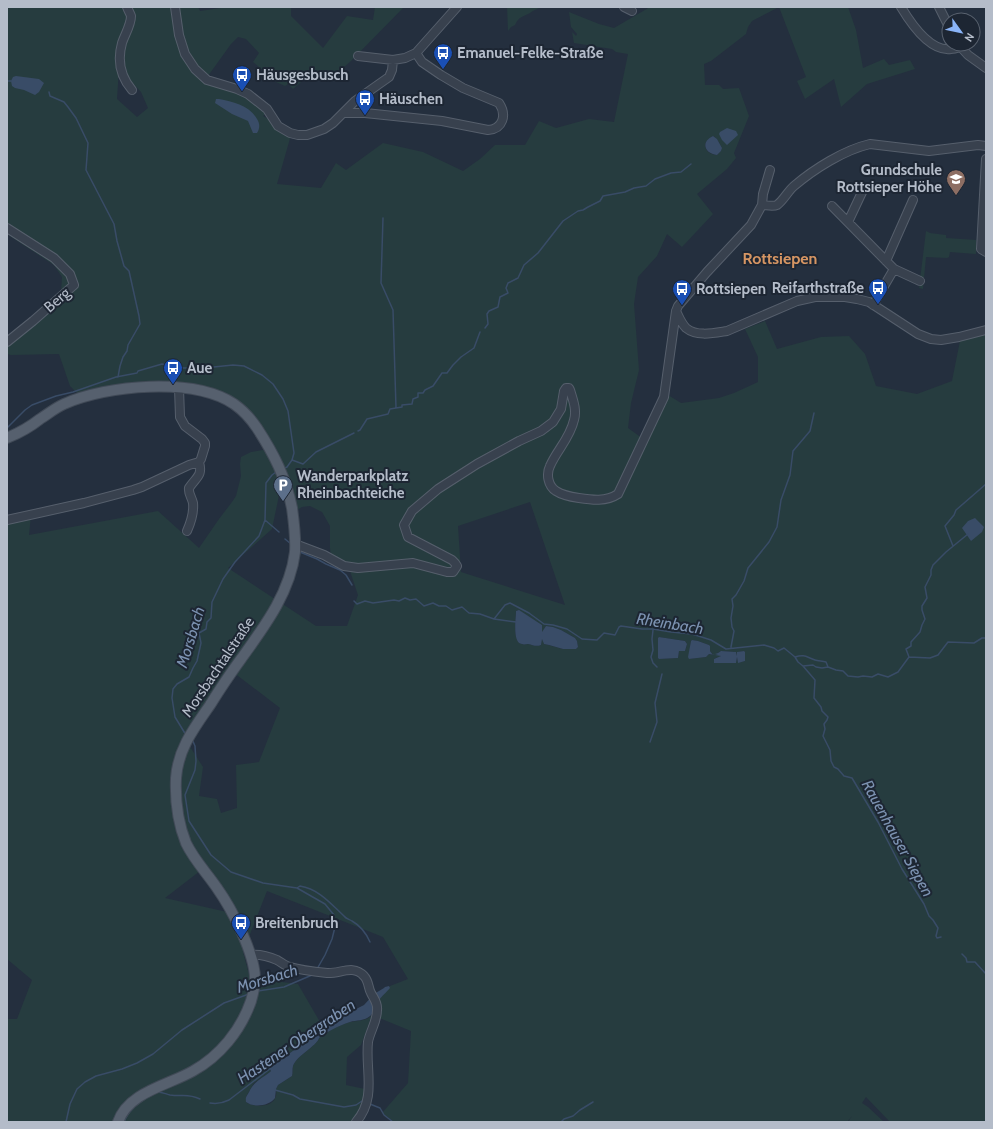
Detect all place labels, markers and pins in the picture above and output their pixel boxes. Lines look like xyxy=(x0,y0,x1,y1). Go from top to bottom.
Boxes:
bus stop icon: Emanuel-Felke-Straße xyxy=(432,42,454,70)
place label: Emanuel-Felke-Straße xyxy=(457,44,604,62)
bus stop icon: Häusgesbusch xyxy=(231,64,253,92)
place label: Häusgesbusch xyxy=(256,66,349,84)
bus stop icon: Häuschen xyxy=(354,88,376,116)
place label: Häuschen xyxy=(379,90,443,108)
place label: Grundschule Rottsieper Höhe xyxy=(837,161,942,196)
school or university icon: Grundschule Rottsieper Höhe xyxy=(945,168,967,196)
bus stop icon: Reifarthstraße xyxy=(867,277,889,305)
bus stop icon: Rottsiepen xyxy=(671,278,693,306)
place label: Reifarthstraße xyxy=(772,279,864,297)
place label: Rottsiepen xyxy=(696,280,766,298)
bus stop icon: Aue xyxy=(162,357,184,385)
place label: Aue xyxy=(187,359,212,377)
place label: Wanderparkplatz Rheinbachteiche xyxy=(297,467,408,502)
parking icon: Wanderparkplatz Rheinbachteiche xyxy=(272,474,294,502)
bus stop icon: Breitenbruch xyxy=(230,912,252,940)
place label: Breitenbruch xyxy=(255,914,339,932)

